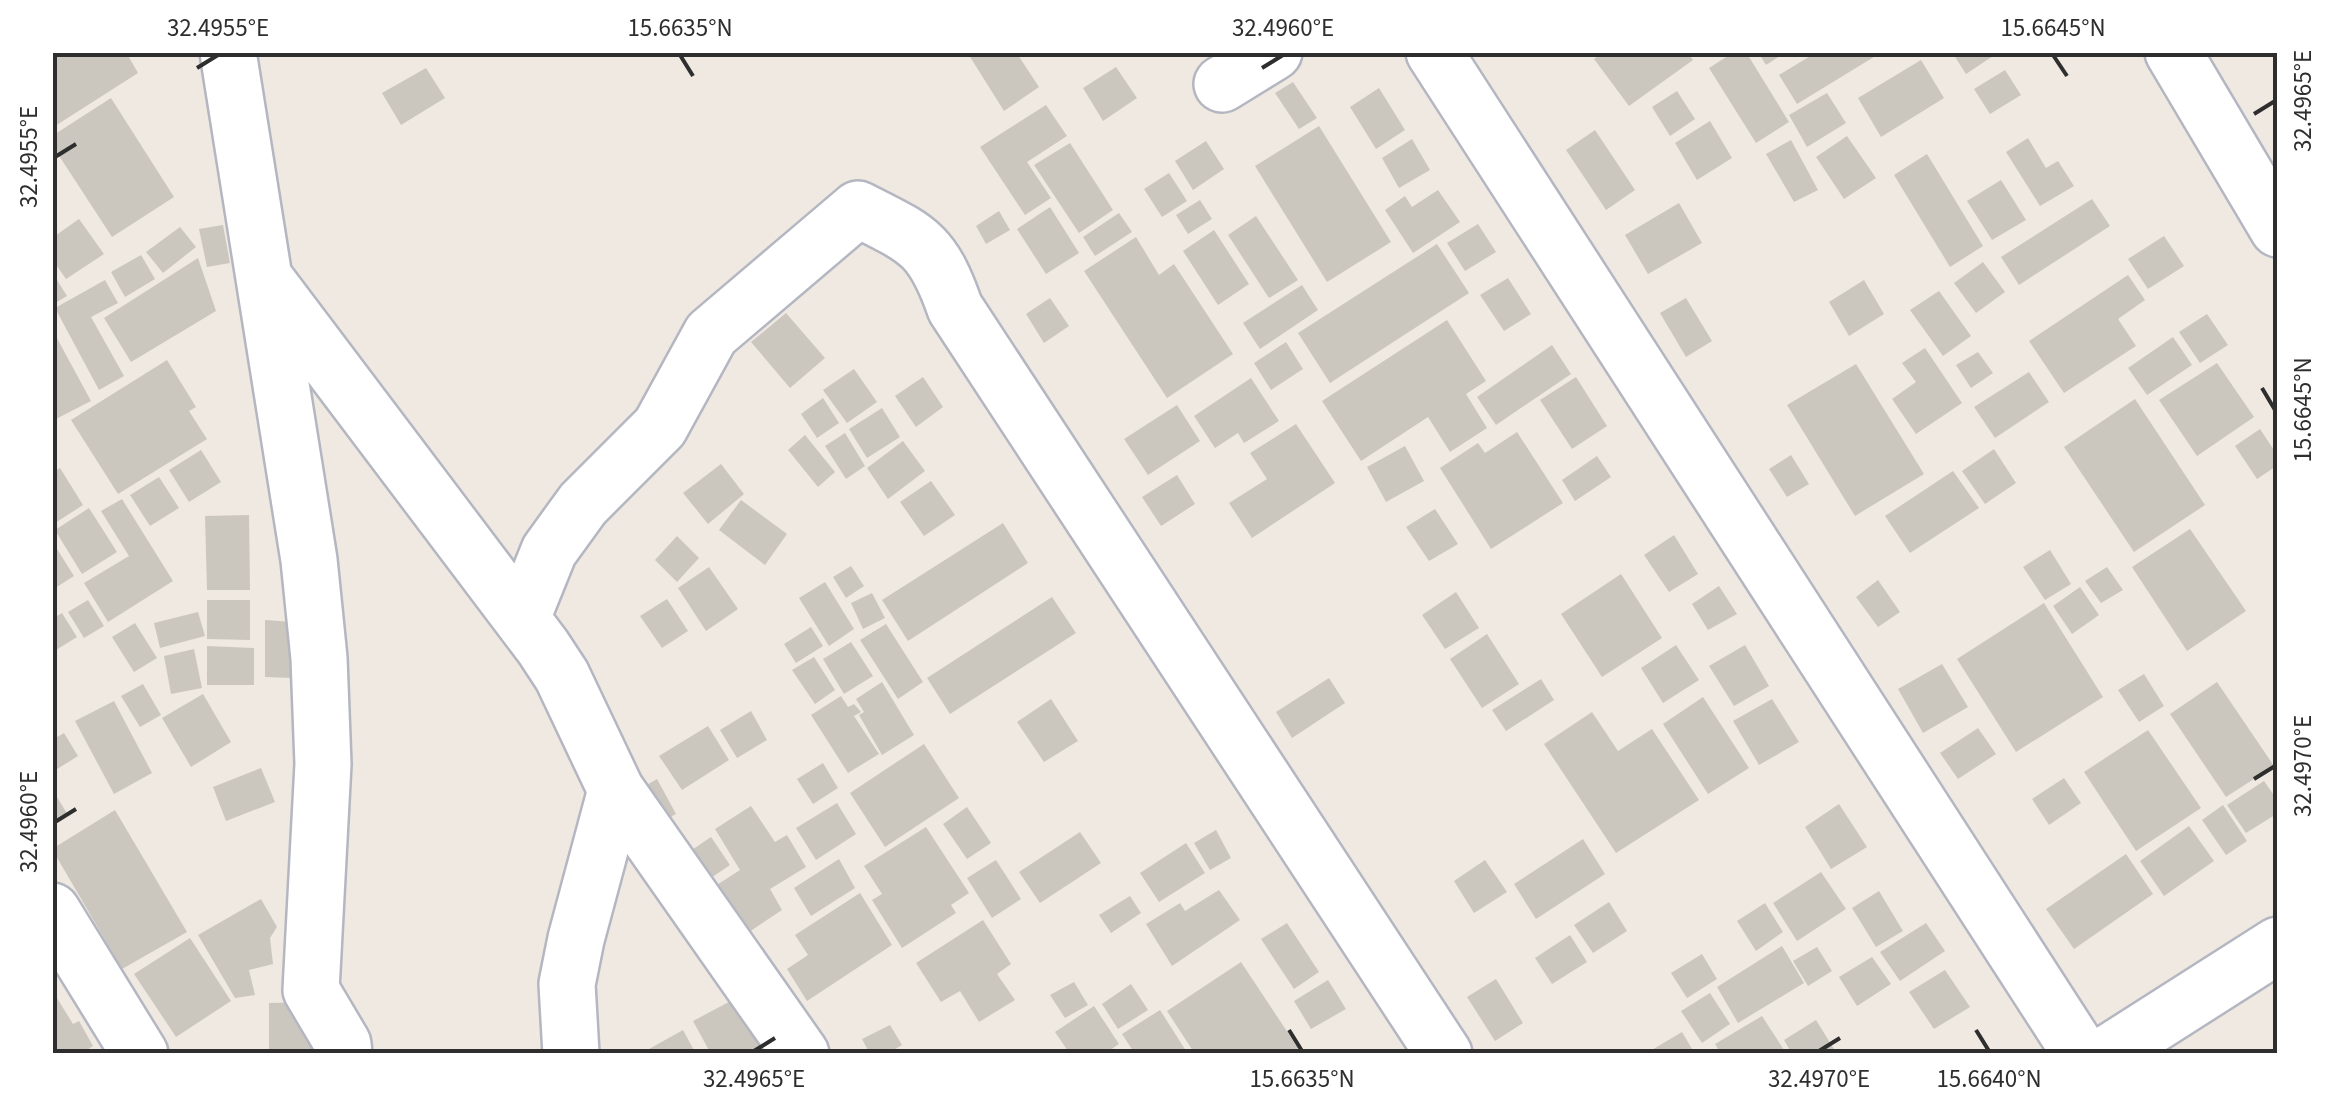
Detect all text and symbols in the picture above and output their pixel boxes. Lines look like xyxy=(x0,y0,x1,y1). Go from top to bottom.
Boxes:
text: 32.4955°E xyxy=(167,10,269,46)
text: 15.6635°N xyxy=(627,10,733,46)
text: 32.4960°E xyxy=(1232,10,1334,46)
text: 15.6645°N xyxy=(2000,10,2106,46)
text: 32.4965°E xyxy=(2285,50,2321,152)
text: 32.4955°E xyxy=(11,106,47,208)
text: 15.6645°N xyxy=(2285,357,2321,463)
text: 32.4970°E xyxy=(2285,715,2321,817)
text: 32.4960°E xyxy=(11,771,47,873)
text: 32.4965°E xyxy=(703,1061,805,1097)
text: 15.6635°N xyxy=(1249,1061,1355,1097)
text: 32.4970°E xyxy=(1768,1061,1870,1097)
text: 15.6640°N xyxy=(1936,1061,2042,1097)

